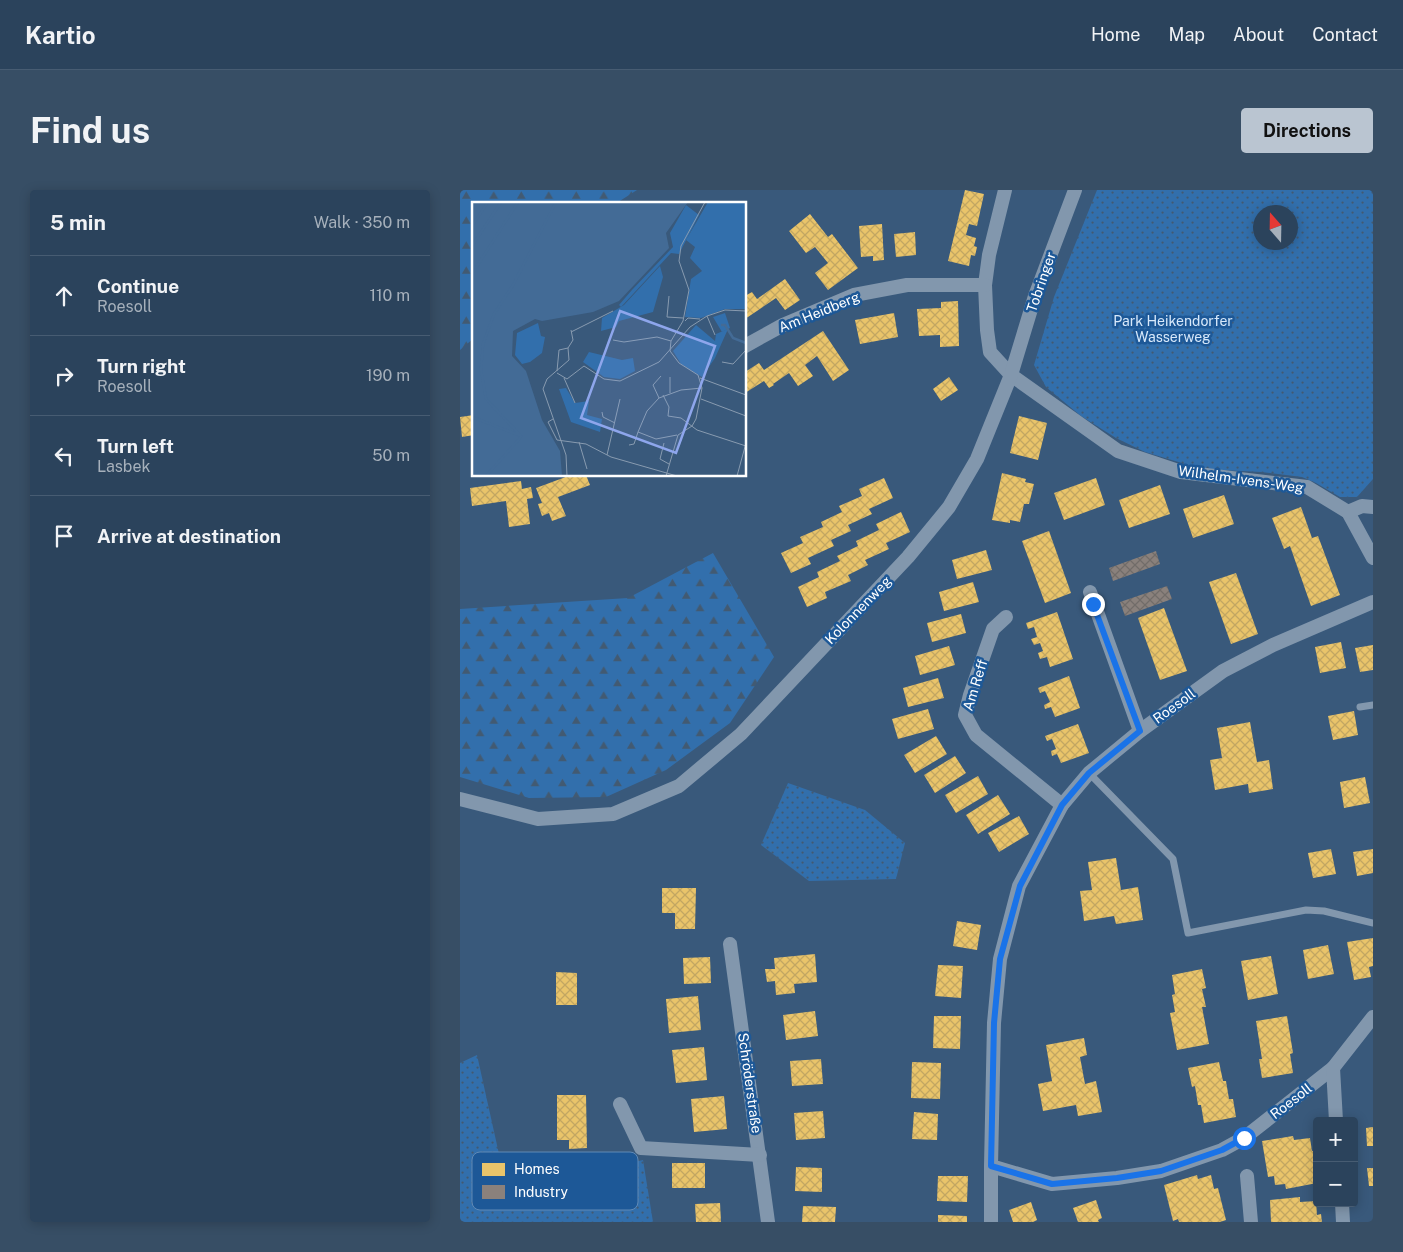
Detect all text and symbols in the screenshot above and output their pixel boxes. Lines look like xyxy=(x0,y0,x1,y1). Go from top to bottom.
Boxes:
text: Kartio xyxy=(25,21,96,49)
text: Home xyxy=(1091,24,1141,45)
text: Map xyxy=(1169,24,1205,45)
text: About xyxy=(1233,24,1284,45)
text: Contact xyxy=(1312,24,1378,45)
button: Directions xyxy=(1241,108,1373,153)
text: Find us xyxy=(30,110,150,151)
inset map xyxy=(472,202,746,476)
north arrow xyxy=(1253,205,1298,250)
text: 5 min xyxy=(50,210,106,235)
text: Walk · 350 m xyxy=(314,213,410,232)
street label: Tobringer xyxy=(1023,250,1059,314)
text: Continue xyxy=(97,275,179,297)
icon: ahead xyxy=(50,282,78,310)
text: 110 m xyxy=(369,286,410,305)
street label: Am Heidberg xyxy=(776,288,862,336)
text: Roesoll xyxy=(97,297,152,316)
park label: Park Heikendorfer Wasserweg xyxy=(1113,313,1233,345)
text: Turn right xyxy=(97,355,186,377)
icon: right xyxy=(50,362,78,390)
text: 190 m xyxy=(366,366,410,385)
text: Roesoll xyxy=(97,377,152,396)
text: Turn left xyxy=(97,435,174,457)
icon: left xyxy=(50,442,78,470)
text: 50 m xyxy=(372,446,410,465)
text: Lasbek xyxy=(97,457,150,476)
street label: Wilhelm-Ivens-Weg xyxy=(1177,462,1305,496)
icon: arrive xyxy=(50,522,78,550)
text: Arrive at destination xyxy=(97,525,281,547)
street label: Kolonnenweg xyxy=(822,573,895,647)
route end xyxy=(1082,593,1105,616)
street label: Am Reff xyxy=(960,657,991,713)
street label: Roesoll xyxy=(1150,685,1198,727)
street label: Schröderstraße xyxy=(735,1032,765,1134)
street label: Roesoll xyxy=(1267,1080,1315,1122)
map controls xyxy=(1313,1117,1358,1207)
button: + xyxy=(1313,1117,1358,1162)
route start xyxy=(1233,1127,1256,1150)
legend xyxy=(472,1152,638,1210)
text: Homes xyxy=(514,1161,560,1177)
button: − xyxy=(1313,1162,1358,1207)
text: Industry xyxy=(514,1184,569,1200)

